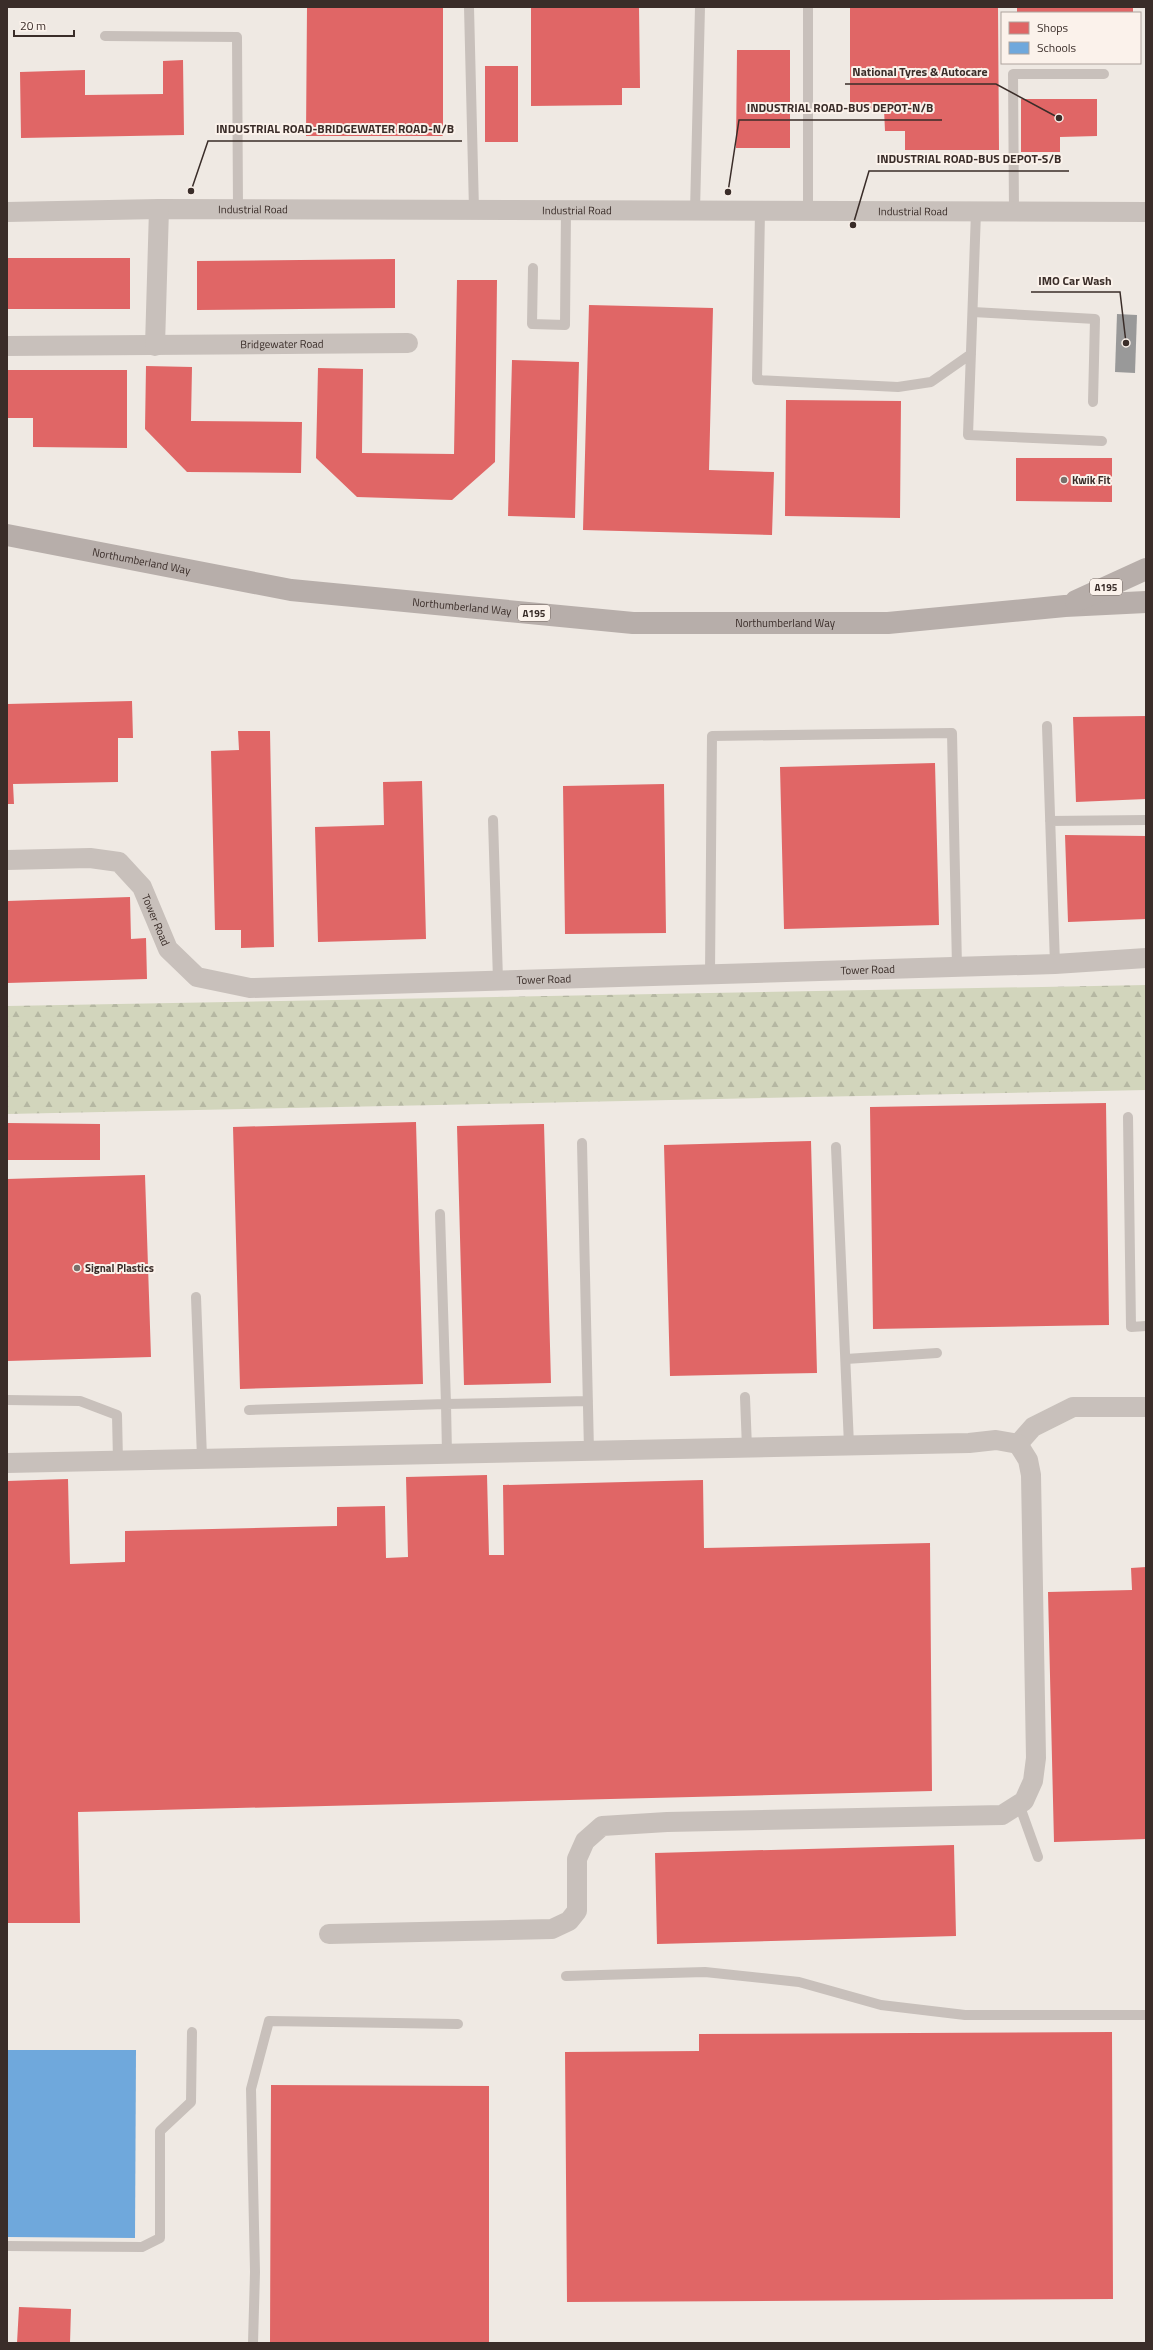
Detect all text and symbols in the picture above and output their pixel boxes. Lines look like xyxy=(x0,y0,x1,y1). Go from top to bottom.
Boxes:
scale bar xyxy=(14,12,74,38)
legend xyxy=(1001,12,1141,64)
text: 20 m xyxy=(20,16,46,35)
text: Shops xyxy=(1037,18,1069,37)
text: Schools xyxy=(1037,38,1077,57)
callout: National Tyres & Autocare xyxy=(845,60,996,84)
text: National Tyres & Autocare xyxy=(852,62,988,81)
callout: INDUSTRIAL ROAD-BUS DEPOT-N/B xyxy=(739,96,942,120)
text: INDUSTRIAL ROAD-BUS DEPOT-N/B xyxy=(747,98,933,117)
callout: INDUSTRIAL ROAD-BRIDGEWATER ROAD-N/B xyxy=(208,117,462,141)
text: INDUSTRIAL ROAD-BRIDGEWATER ROAD-N/B xyxy=(216,119,454,138)
callout: INDUSTRIAL ROAD-BUS DEPOT-S/B xyxy=(869,147,1069,171)
text: INDUSTRIAL ROAD-BUS DEPOT-S/B xyxy=(877,149,1061,168)
street label: Industrial Road xyxy=(218,201,288,217)
street label: Industrial Road xyxy=(542,202,612,218)
street label: Industrial Road xyxy=(878,203,948,219)
callout: IMO Car Wash xyxy=(1031,268,1120,292)
text: IMO Car Wash xyxy=(1038,271,1112,290)
street label: Bridgewater Road xyxy=(240,336,324,352)
place label: Kwik Fit xyxy=(1072,472,1110,488)
marker: Kwik Fit xyxy=(1059,475,1069,485)
street label: Northumberland Way xyxy=(91,544,193,579)
road number: A195 xyxy=(1090,579,1122,595)
street label: Northumberland Way xyxy=(412,594,513,619)
road number: A195 xyxy=(518,605,550,621)
street label: Northumberland Way xyxy=(735,615,836,631)
street label: Tower Road xyxy=(138,892,174,948)
street label: Tower Road xyxy=(840,961,895,978)
street label: Tower Road xyxy=(516,970,572,988)
place label: Signal Plastics xyxy=(85,1260,154,1276)
marker: Signal Plastics xyxy=(72,1263,82,1273)

